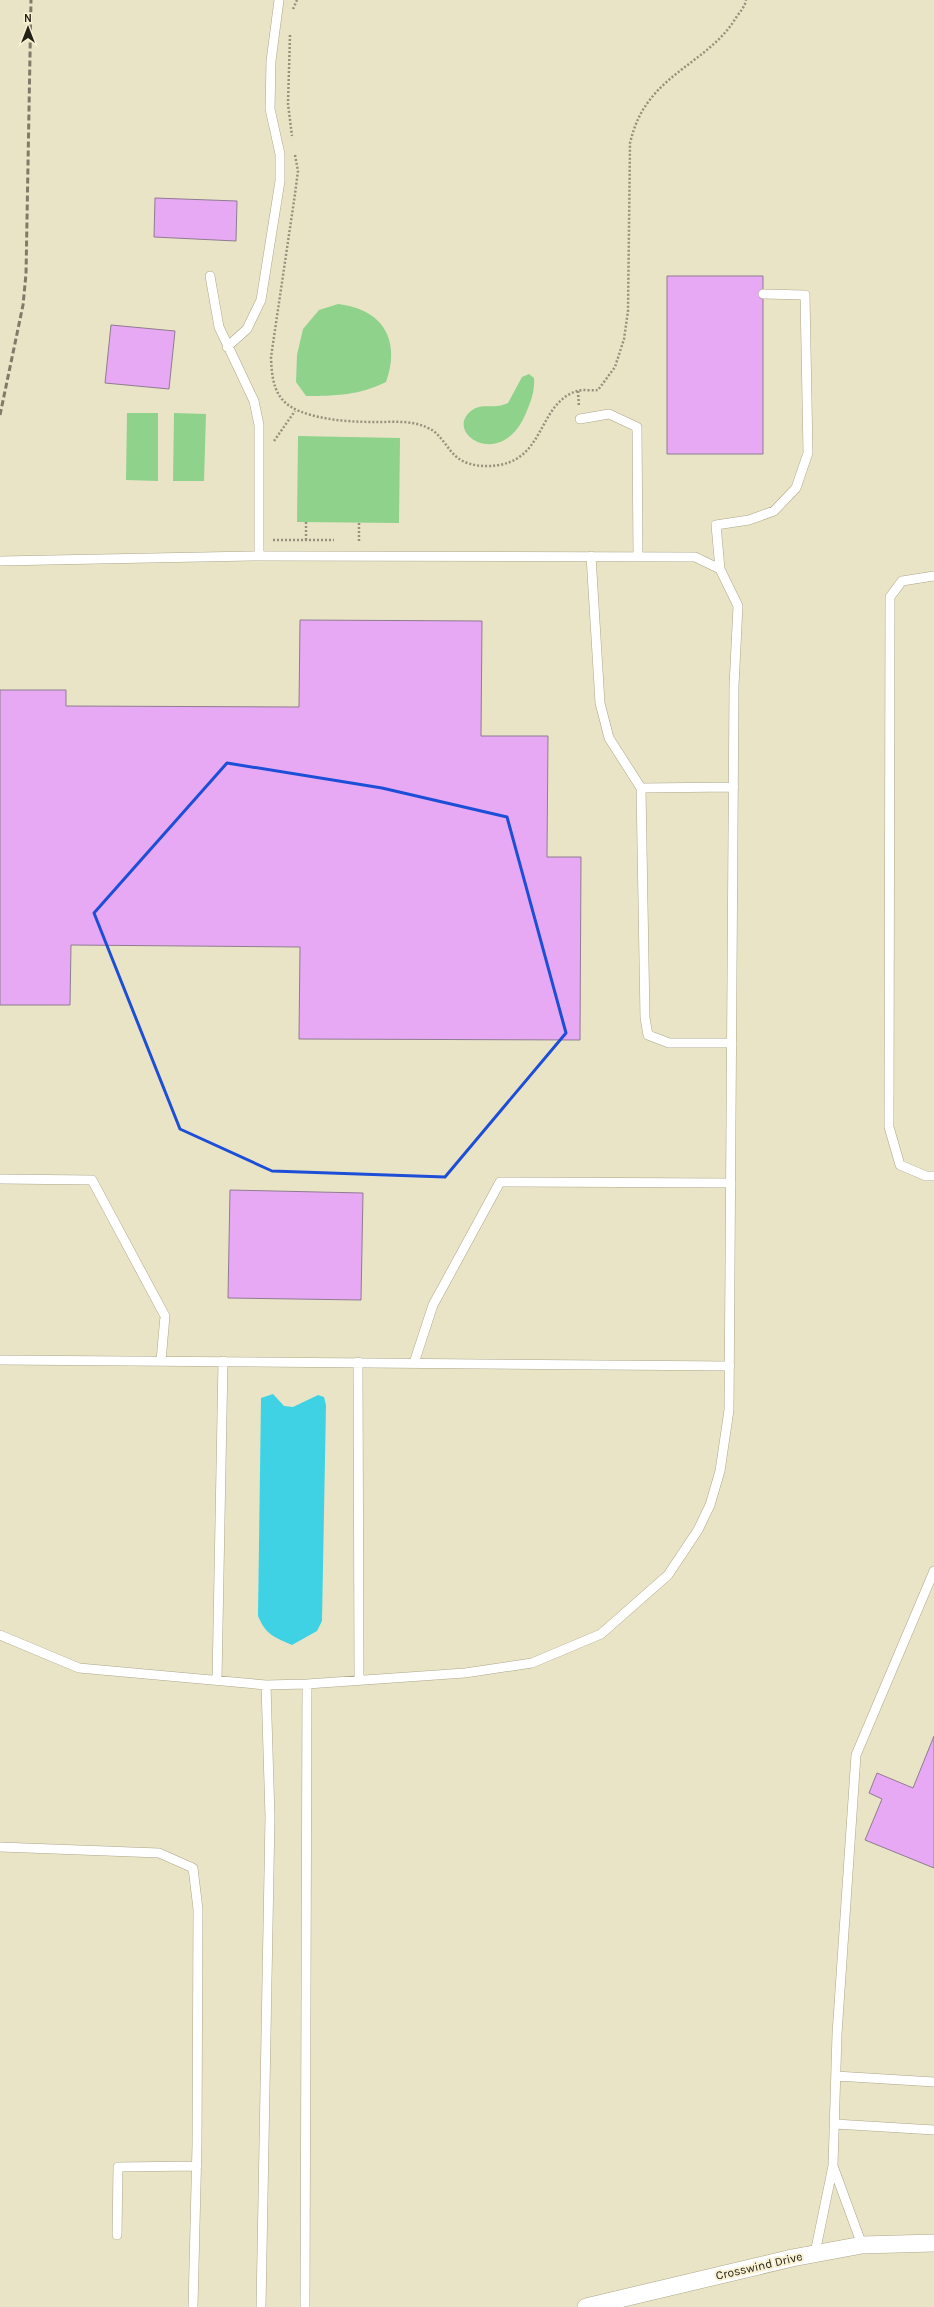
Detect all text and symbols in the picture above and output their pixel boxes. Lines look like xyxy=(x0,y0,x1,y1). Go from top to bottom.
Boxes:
north arrow xyxy=(8,8,48,48)
text: N xyxy=(24,12,32,25)
street label: Crosswind Drive xyxy=(714,2249,804,2283)

